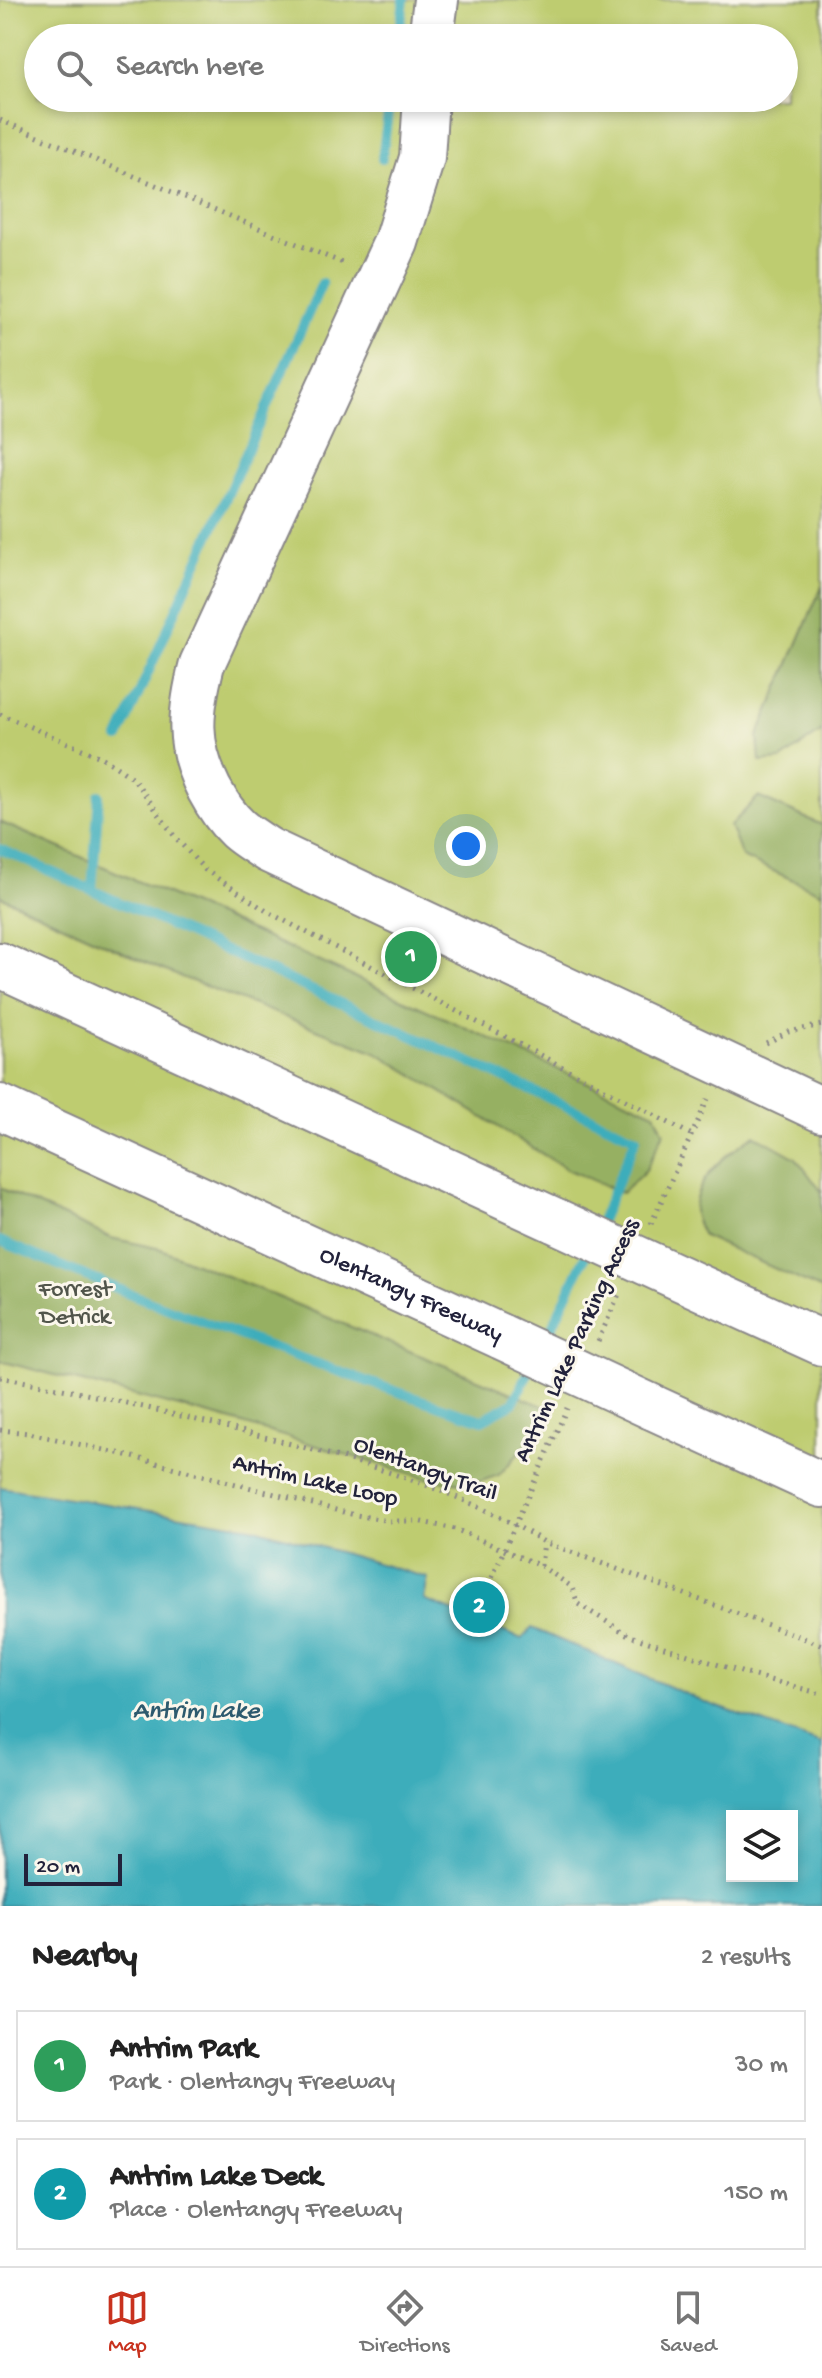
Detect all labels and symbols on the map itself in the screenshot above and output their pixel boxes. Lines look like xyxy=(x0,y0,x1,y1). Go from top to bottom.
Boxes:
your location xyxy=(446,826,486,866)
pin: 1 xyxy=(385,927,437,987)
street label: Antrim Lake Parking Access xyxy=(509,1214,648,1467)
street label: Olentangy Freeway xyxy=(315,1241,507,1350)
park label: Forrest Detrick xyxy=(38,1276,114,1333)
street label: Olentangy Trail xyxy=(349,1431,501,1509)
street label: Antrim Lake Loop xyxy=(230,1449,400,1515)
pin: 2 xyxy=(453,1577,505,1637)
water label: Antrim Lake xyxy=(133,1697,261,1728)
scale bar xyxy=(24,1850,122,1886)

